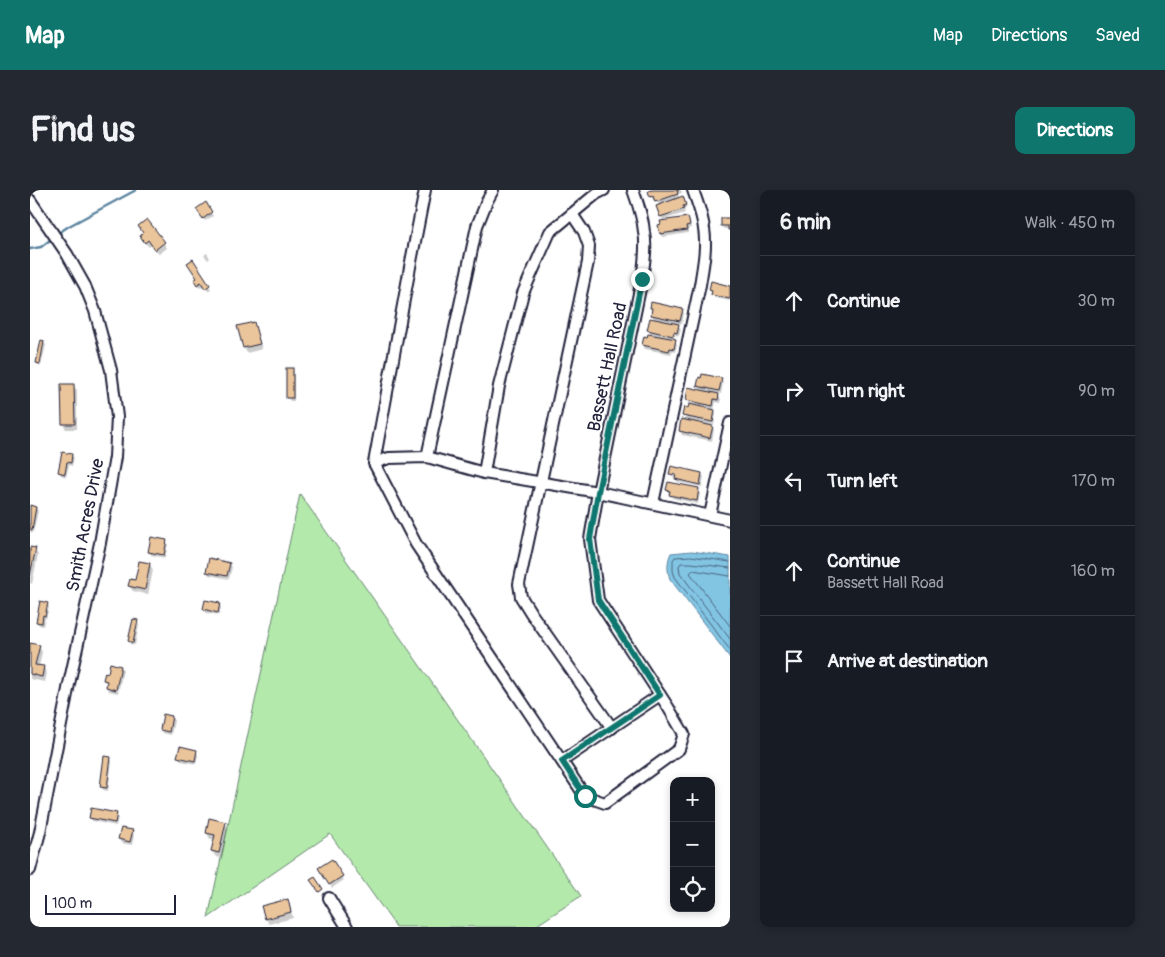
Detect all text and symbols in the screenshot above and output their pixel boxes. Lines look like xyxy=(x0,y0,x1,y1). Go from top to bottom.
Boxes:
text: Map xyxy=(25,21,65,50)
text: Map xyxy=(933,24,963,47)
text: Directions xyxy=(991,24,1067,47)
text: Saved xyxy=(1095,24,1140,47)
button: Directions xyxy=(1015,107,1135,154)
text: Find us xyxy=(30,108,135,152)
text: 6 min xyxy=(780,209,831,236)
text: Walk · 450 m xyxy=(1025,213,1115,233)
route end xyxy=(631,268,654,291)
icon: ahead xyxy=(780,287,808,315)
text: Continue xyxy=(827,289,900,313)
text: 30 m xyxy=(1077,291,1115,311)
street label: Bassett Hall Road xyxy=(583,300,632,434)
icon: right xyxy=(780,377,808,405)
text: Turn right xyxy=(827,379,905,403)
text: 90 m xyxy=(1078,381,1115,401)
street label: Smith Acres Drive xyxy=(61,456,110,594)
icon: left xyxy=(780,467,808,495)
text: Turn left xyxy=(827,469,897,493)
text: 170 m xyxy=(1072,471,1115,491)
text: Continue xyxy=(827,549,900,573)
icon: ahead xyxy=(780,557,808,585)
text: 160 m xyxy=(1071,561,1115,581)
text: Bassett Hall Road xyxy=(827,573,944,593)
icon: arrive xyxy=(780,647,808,675)
text: Arrive at destination xyxy=(827,649,988,673)
map controls xyxy=(670,777,715,912)
button: + xyxy=(670,777,715,822)
route start xyxy=(574,785,597,808)
button: − xyxy=(670,822,715,867)
button: locate xyxy=(670,867,715,912)
scale bar xyxy=(45,892,176,915)
text: 100 m xyxy=(52,895,92,912)

